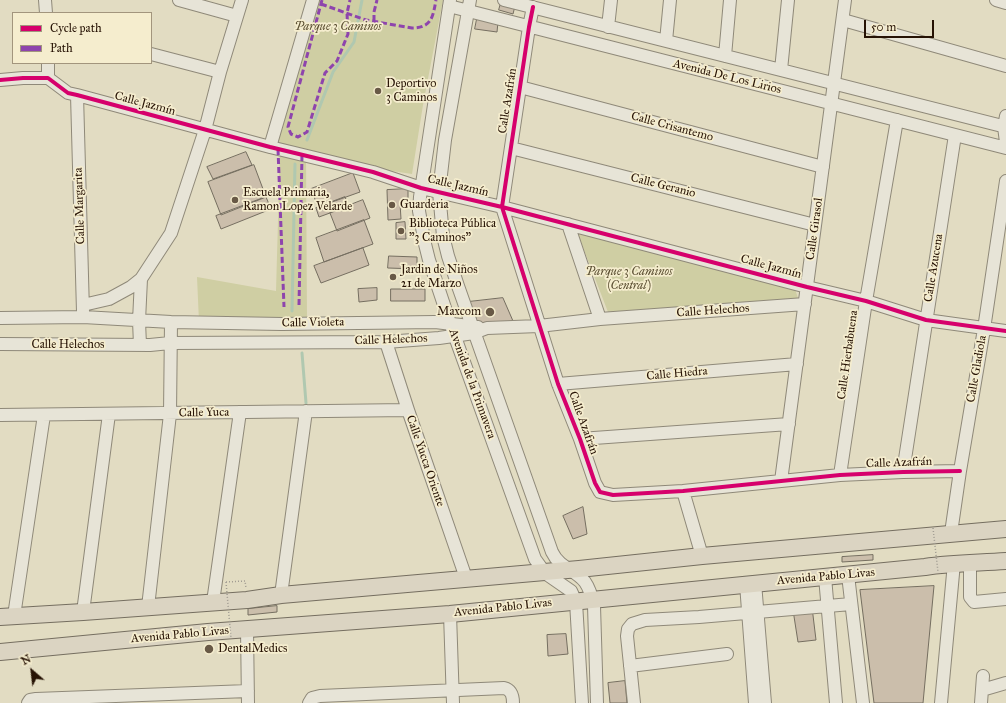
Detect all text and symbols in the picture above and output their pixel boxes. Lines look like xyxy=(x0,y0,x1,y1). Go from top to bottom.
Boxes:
legend xyxy=(12,12,152,64)
scale bar xyxy=(866,12,936,38)
park label: Parque 3 Caminos xyxy=(295,20,381,34)
text: 50 m xyxy=(871,20,896,34)
text: Cycle path xyxy=(50,21,102,35)
text: Path xyxy=(50,41,73,55)
street label: Avenida De Los Lirios xyxy=(671,57,783,97)
street label: Calle Azafrán xyxy=(496,67,520,135)
place label: Deportivo 3 Caminos xyxy=(386,77,437,105)
marker: Deportivo 3 Caminos xyxy=(373,86,383,96)
street label: Calle Jazmín xyxy=(113,89,177,119)
street label: Calle Crisantemo xyxy=(629,109,715,145)
street label: Calle Margarita xyxy=(71,167,89,245)
street label: Calle Geranio xyxy=(629,171,697,201)
street label: Calle Jazmín xyxy=(426,172,490,200)
place label: Escuela Primaria, Ramon Lopez Velarde xyxy=(243,186,352,214)
marker: Escuela Primaria, Ramon Lopez Velarde xyxy=(230,195,240,205)
street label: Calle Girasol xyxy=(804,197,826,261)
place label: Guarderia xyxy=(400,198,449,212)
marker: Guarderia xyxy=(387,200,397,210)
place label: Biblioteca Pública "3 Caminos" xyxy=(409,217,496,245)
marker: Biblioteca Pública "3 Caminos" xyxy=(396,226,406,236)
street label: Calle Azucena xyxy=(921,233,947,303)
street label: Calle Jazmín xyxy=(739,252,803,282)
place label: Jardin de Niños 21 de Marzo xyxy=(401,263,478,291)
park label: Parque 3 Caminos (Central) xyxy=(586,265,672,293)
marker: Jardin de Niños 21 de Marzo xyxy=(388,272,398,282)
street label: Calle Helechos xyxy=(676,301,750,321)
place label: Maxcom xyxy=(437,305,481,319)
marker: Maxcom xyxy=(484,306,496,318)
street label: Calle Hierbabuena xyxy=(835,309,861,401)
street label: Calle Violeta xyxy=(282,315,344,331)
street label: Avenida de la Primavera xyxy=(445,327,499,441)
street label: Calle Helechos xyxy=(354,332,428,348)
street label: Calle Gladiola xyxy=(964,334,990,404)
street label: Calle Helechos xyxy=(32,338,104,352)
street label: Calle Hiedra xyxy=(646,364,708,384)
street label: Calle Azafrán xyxy=(565,389,601,457)
street label: Calle Yuca xyxy=(179,405,229,421)
street label: Calle Yucca Oriente xyxy=(403,413,447,509)
street label: Calle Azafrán xyxy=(866,455,932,471)
street label: Avenida Pablo Livas xyxy=(776,566,876,588)
street label: Avenida Pablo Livas xyxy=(453,596,553,620)
street label: Avenida Pablo Livas xyxy=(130,624,230,646)
place label: DentalMedics xyxy=(218,642,287,656)
marker: DentalMedics xyxy=(203,643,215,655)
north arrow xyxy=(12,651,52,691)
text: N xyxy=(19,652,33,668)

